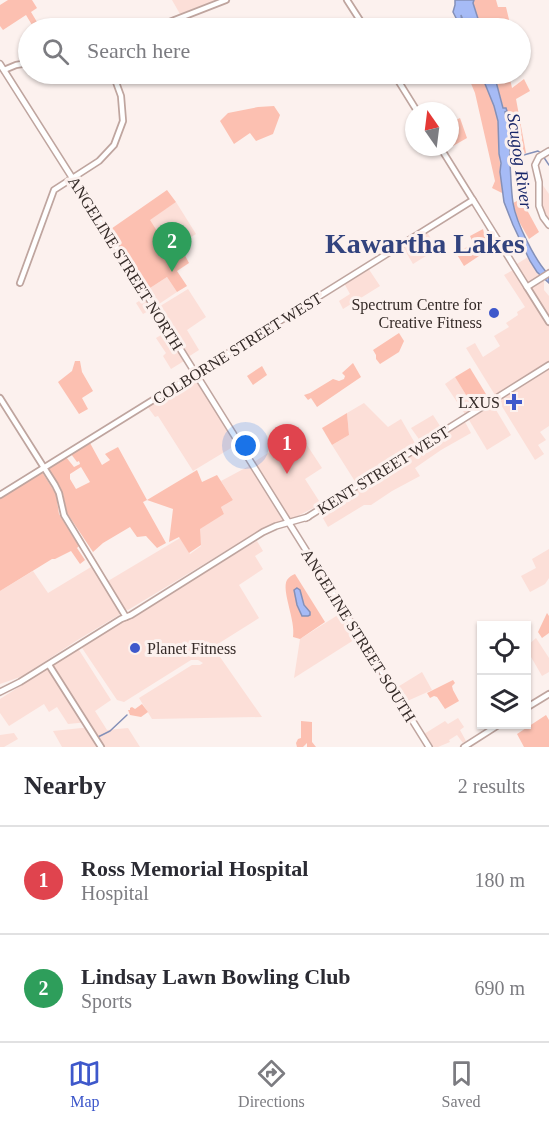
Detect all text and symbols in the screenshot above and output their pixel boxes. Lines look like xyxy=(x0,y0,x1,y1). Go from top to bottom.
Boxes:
search box xyxy=(18,18,531,84)
icon: search xyxy=(39,35,72,68)
text: Search here xyxy=(87,38,190,63)
north arrow xyxy=(405,102,459,156)
water label: Scugog River xyxy=(503,112,537,211)
street label: ANGELINE STREET NORTH xyxy=(65,173,186,354)
pin: 2 xyxy=(152,222,192,272)
district label: Kawartha Lakes xyxy=(325,228,525,259)
street label: COLBORNE STREET WEST xyxy=(150,289,325,408)
place label: Spectrum Centre for Creative Fitness xyxy=(351,296,483,331)
marker: Spectrum Centre for Creative Fitness xyxy=(487,306,501,320)
marker: LXUS xyxy=(505,393,523,411)
place label: LXUS xyxy=(458,394,500,411)
street label: KENT STREET WEST xyxy=(314,423,452,518)
pin: 1 xyxy=(268,424,306,474)
your location xyxy=(231,431,260,460)
street label: ANGELINE STREET SOUTH xyxy=(298,546,419,725)
map controls xyxy=(477,621,531,729)
button: locate xyxy=(477,621,531,675)
place label: Planet Fitness xyxy=(147,640,236,657)
marker: Planet Fitness xyxy=(128,641,142,655)
button: layers xyxy=(477,675,531,729)
text: Nearby xyxy=(24,771,106,800)
text: 2 results xyxy=(458,775,525,797)
text: Ross Memorial Hospital xyxy=(81,856,308,881)
text: 1 xyxy=(39,869,49,891)
text: 180 m xyxy=(474,869,525,891)
text: Hospital xyxy=(81,882,149,904)
text: Lindsay Lawn Bowling Club xyxy=(81,964,351,989)
text: 2 xyxy=(39,977,49,999)
text: 690 m xyxy=(474,977,525,999)
text: Sports xyxy=(81,990,132,1012)
tab: Map xyxy=(68,1057,101,1111)
tab: Directions xyxy=(238,1057,305,1111)
tab: Saved xyxy=(441,1057,481,1111)

